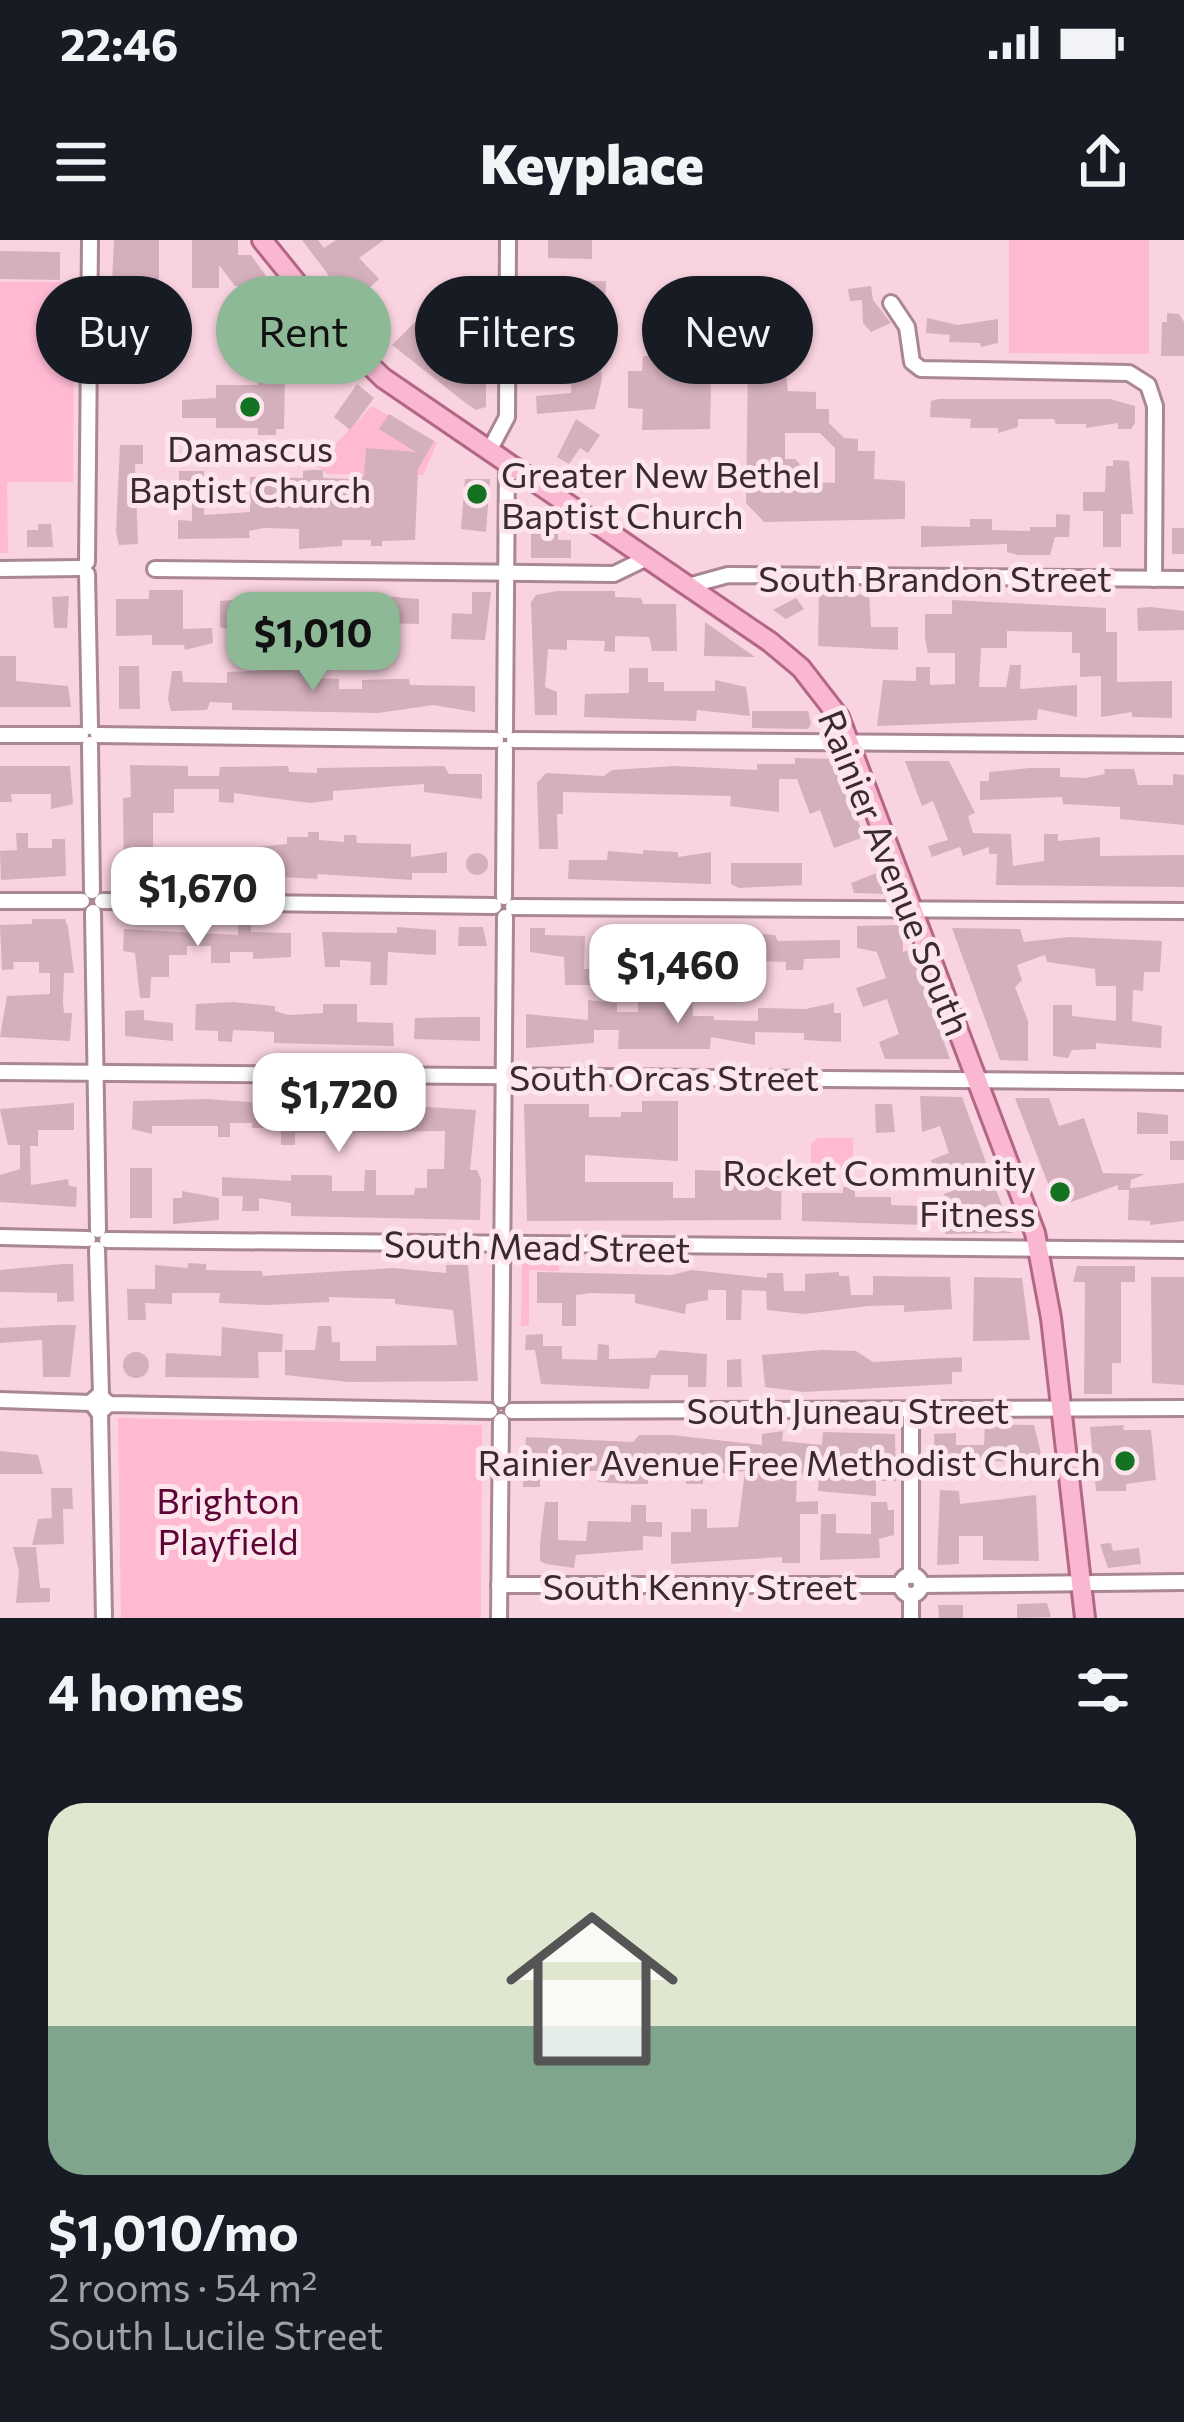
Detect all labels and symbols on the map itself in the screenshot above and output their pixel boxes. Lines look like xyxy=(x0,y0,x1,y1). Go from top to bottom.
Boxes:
marker: Damascus Baptist Church xyxy=(237,394,263,420)
place label: Damascus Baptist Church xyxy=(129,425,371,510)
place label: Greater New Bethel Baptist Church xyxy=(501,451,821,536)
marker: Greater New Bethel Baptist Church xyxy=(464,481,490,507)
street label: South Brandon Street xyxy=(758,555,1112,599)
pin: $1,010 xyxy=(215,592,411,694)
street label: Rainier Avenue South xyxy=(811,703,981,1041)
pin: $1,670 xyxy=(100,847,296,949)
pin: $1,460 xyxy=(580,924,776,1026)
pin: $1,720 xyxy=(241,1053,437,1155)
street label: South Orcas Street xyxy=(509,1054,819,1098)
place label: Rocket Community Fitness xyxy=(722,1149,1036,1234)
marker: Rocket Community Fitness xyxy=(1047,1179,1073,1205)
street label: South Mead Street xyxy=(383,1220,691,1270)
street label: South Juneau Street xyxy=(687,1387,1009,1431)
place label: Rainier Avenue Free Methodist Church xyxy=(478,1439,1101,1483)
marker: Rainier Avenue Free Methodist Church xyxy=(1112,1448,1138,1474)
park label: Brighton Playfield xyxy=(156,1477,300,1562)
street label: South Kenny Street xyxy=(542,1563,858,1607)

